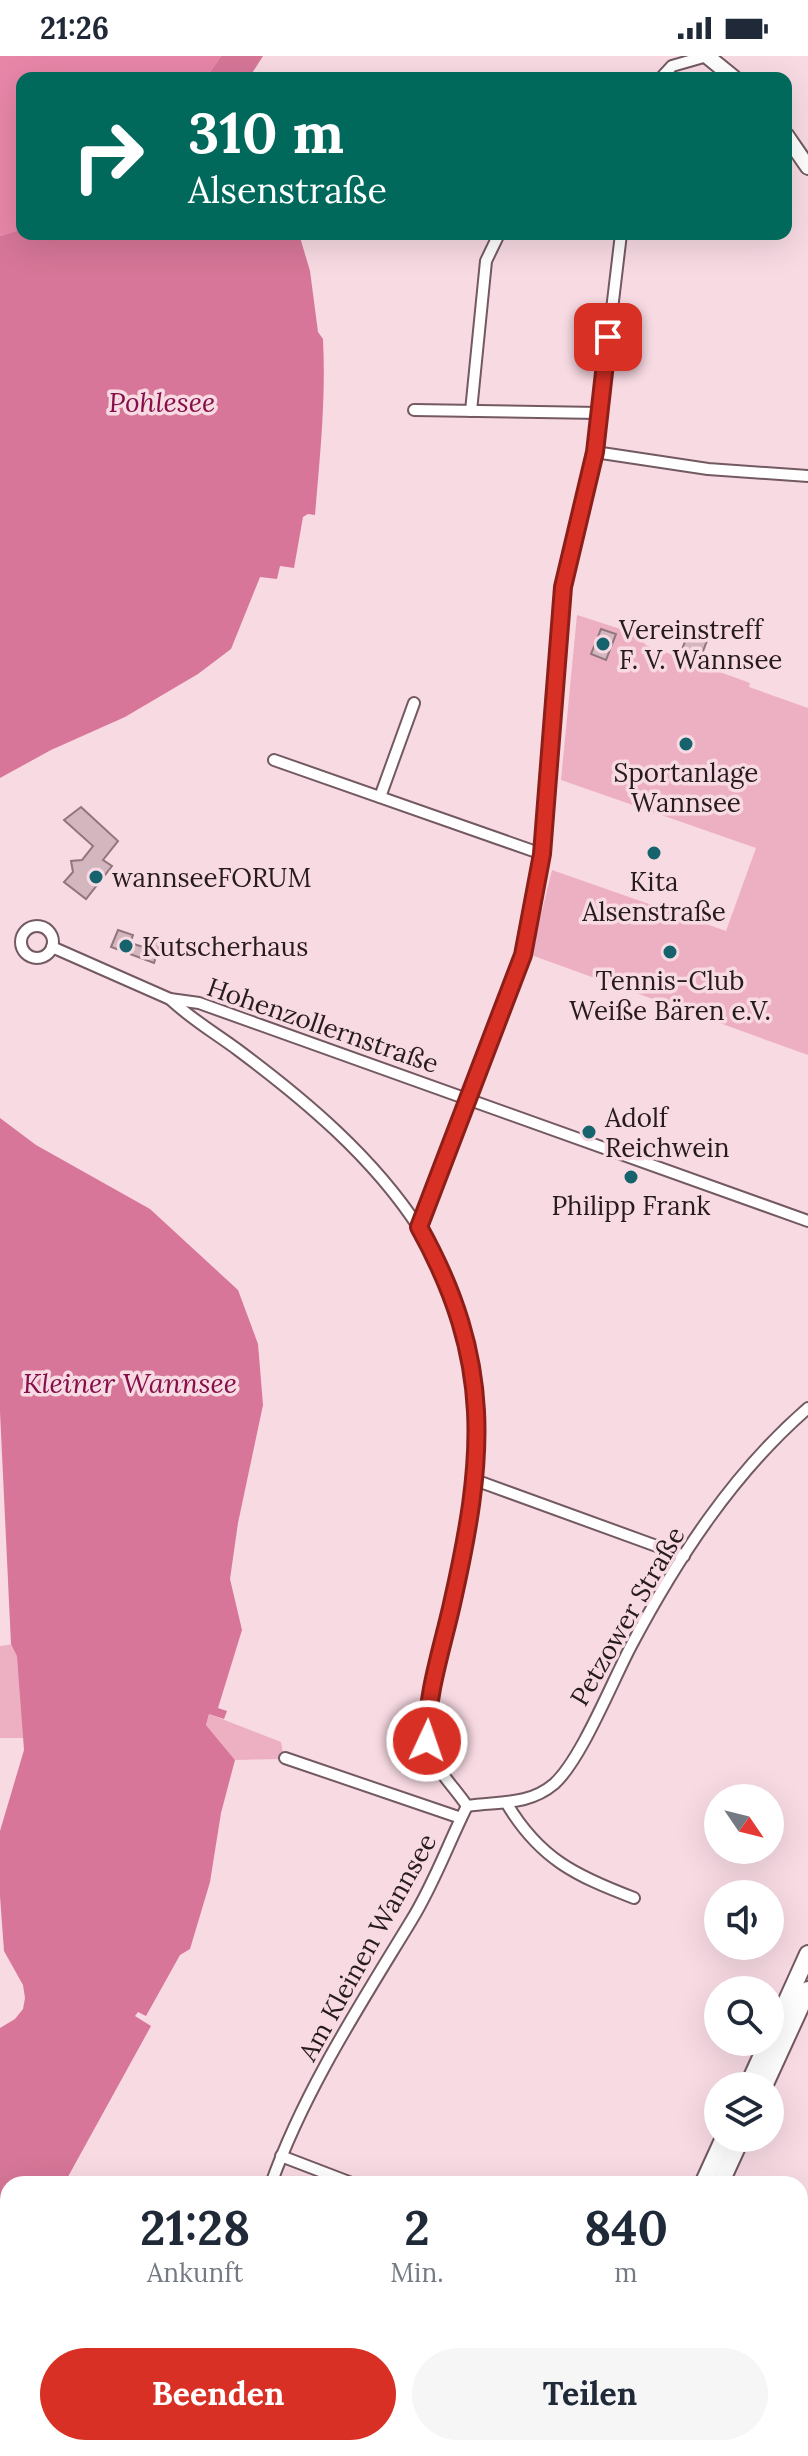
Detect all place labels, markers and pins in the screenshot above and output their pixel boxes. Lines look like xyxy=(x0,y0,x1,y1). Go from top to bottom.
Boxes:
pin xyxy=(574,303,642,371)
place label: Vereinstreff F. V. Wannsee xyxy=(618,613,782,676)
marker: Vereinstreff F. V. Wannsee xyxy=(594,635,612,653)
marker: Sportanlage Wannsee xyxy=(677,735,695,753)
place label: Sportanlage Wannsee xyxy=(614,756,758,819)
marker: Kita Alsenstraße xyxy=(645,844,663,862)
place label: wannseeFORUM xyxy=(112,861,311,894)
place label: Kita Alsenstraße xyxy=(581,865,726,928)
marker: wannseeFORUM xyxy=(87,868,105,886)
place label: Kutscherhaus xyxy=(142,930,308,963)
marker: Kutscherhaus xyxy=(117,937,135,955)
marker: Tennis-Club Weiße Bären e.V. xyxy=(661,943,679,961)
place label: Tennis-Club Weiße Bären e.V. xyxy=(569,964,771,1027)
place label: Adolf Reichwein xyxy=(604,1101,730,1164)
marker: Adolf Reichwein xyxy=(580,1123,598,1141)
marker: Philipp Frank xyxy=(622,1168,640,1186)
place label: Philipp Frank xyxy=(552,1189,711,1222)

